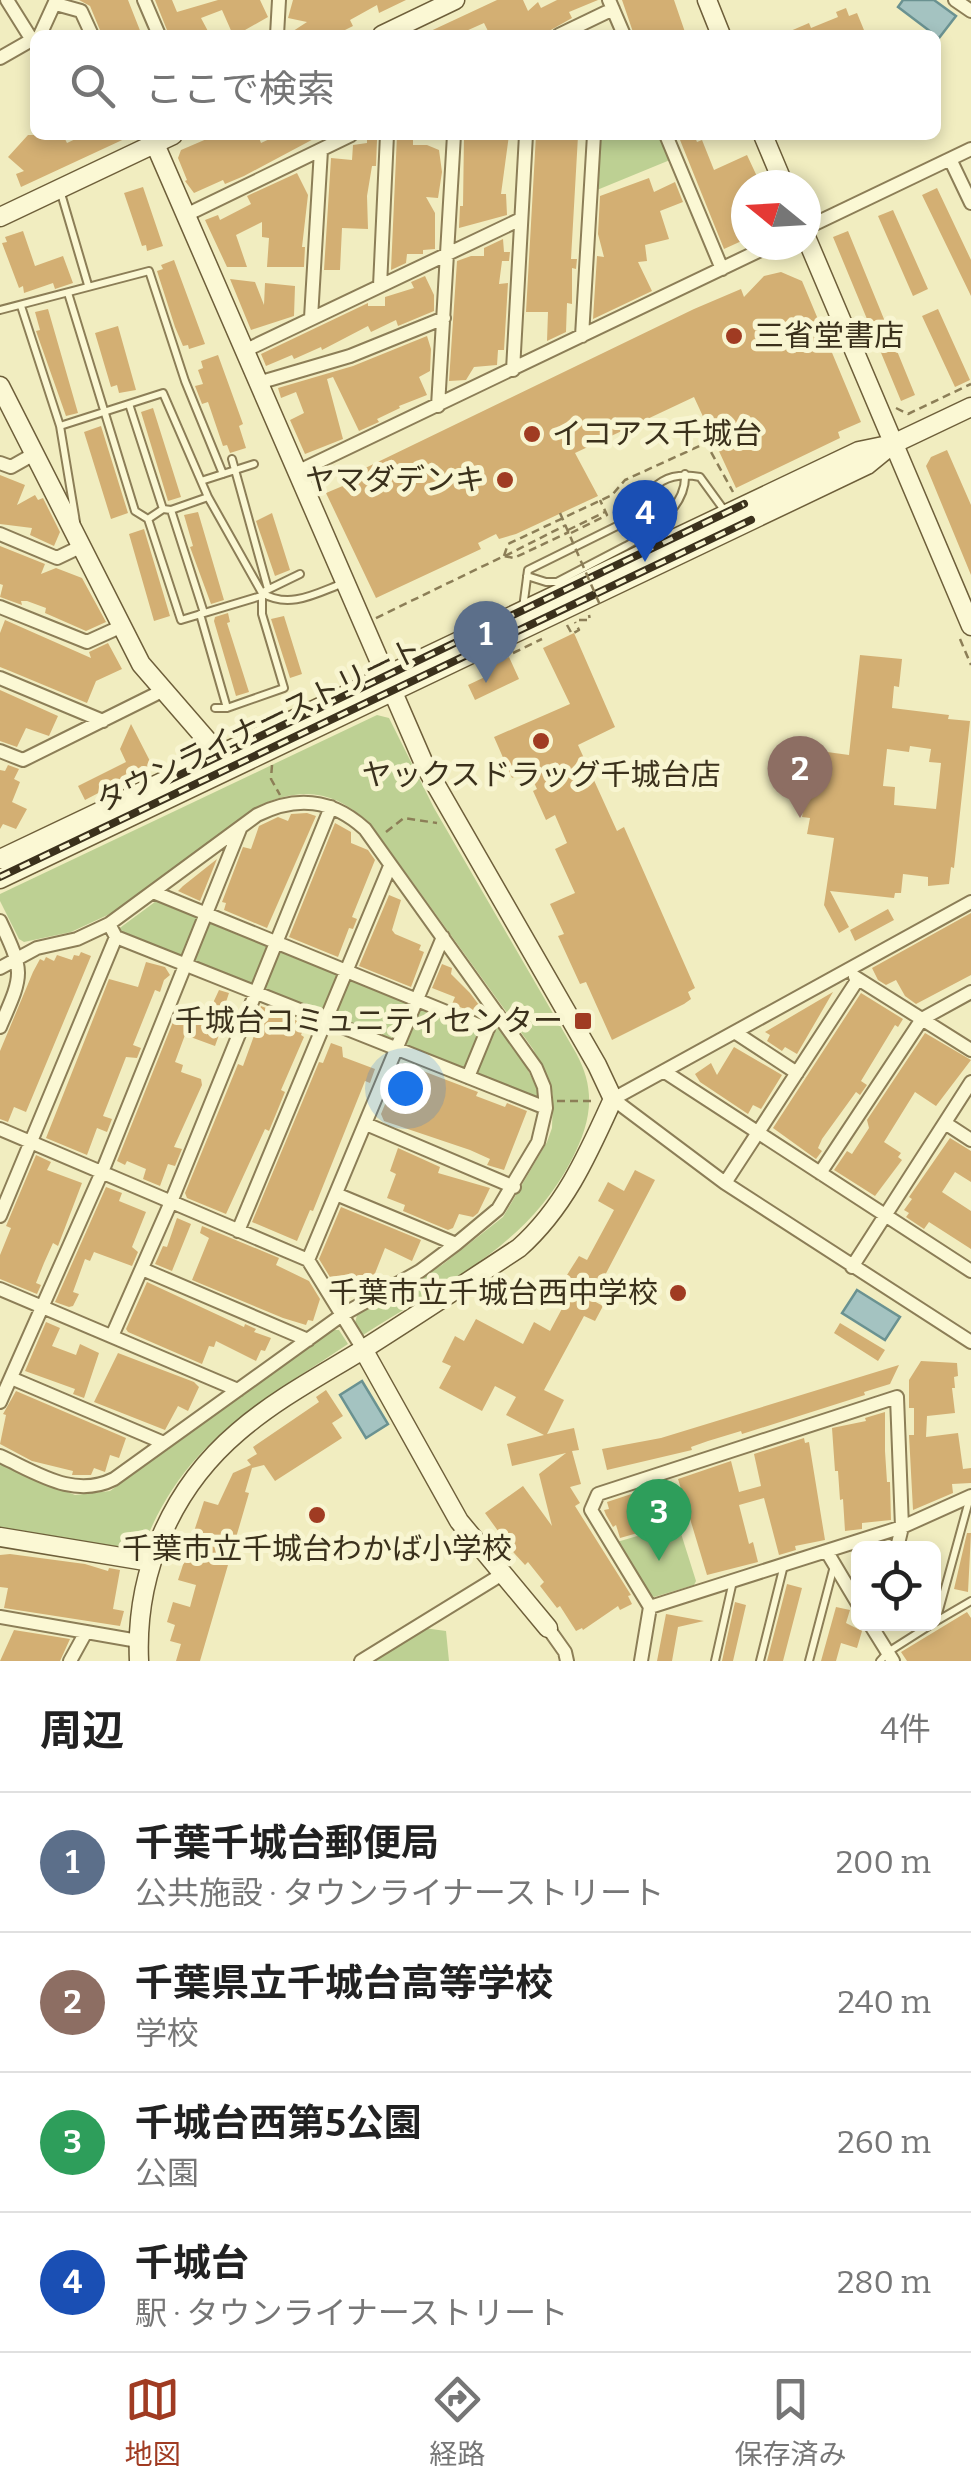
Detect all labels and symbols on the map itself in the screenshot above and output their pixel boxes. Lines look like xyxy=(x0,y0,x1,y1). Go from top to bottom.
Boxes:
north arrow xyxy=(731,170,821,260)
place label: 三省堂書店 xyxy=(754,318,904,354)
marker: 三省堂書店 xyxy=(723,325,745,347)
place label: イコアス千城台 xyxy=(552,416,762,452)
marker: イコアス千城台 xyxy=(521,423,543,445)
place label: ヤマダデンキ xyxy=(305,462,485,498)
marker: ヤマダデンキ xyxy=(494,469,516,491)
pin: 4 xyxy=(612,480,678,562)
pin: 1 xyxy=(454,600,518,683)
street label: タウンライナーストリート xyxy=(90,630,428,820)
marker: ヤックスドラッグ千城台店 xyxy=(530,730,552,752)
pin: 2 xyxy=(768,736,832,818)
place label: ヤックスドラッグ千城台店 xyxy=(361,757,721,793)
place label: 千城台コミュニティセンター xyxy=(175,1003,563,1039)
marker: 千城台コミュニティセンター xyxy=(572,1010,594,1032)
your location xyxy=(380,1063,431,1114)
place label: 千葉市立千城台西中学校 xyxy=(328,1275,658,1311)
marker: 千葉市立千城台西中学校 xyxy=(667,1282,689,1304)
pin: 3 xyxy=(626,1478,692,1561)
marker: 千葉市立千城台わかば小学校 xyxy=(306,1504,328,1526)
place label: 千葉市立千城台わかば小学校 xyxy=(122,1531,512,1567)

